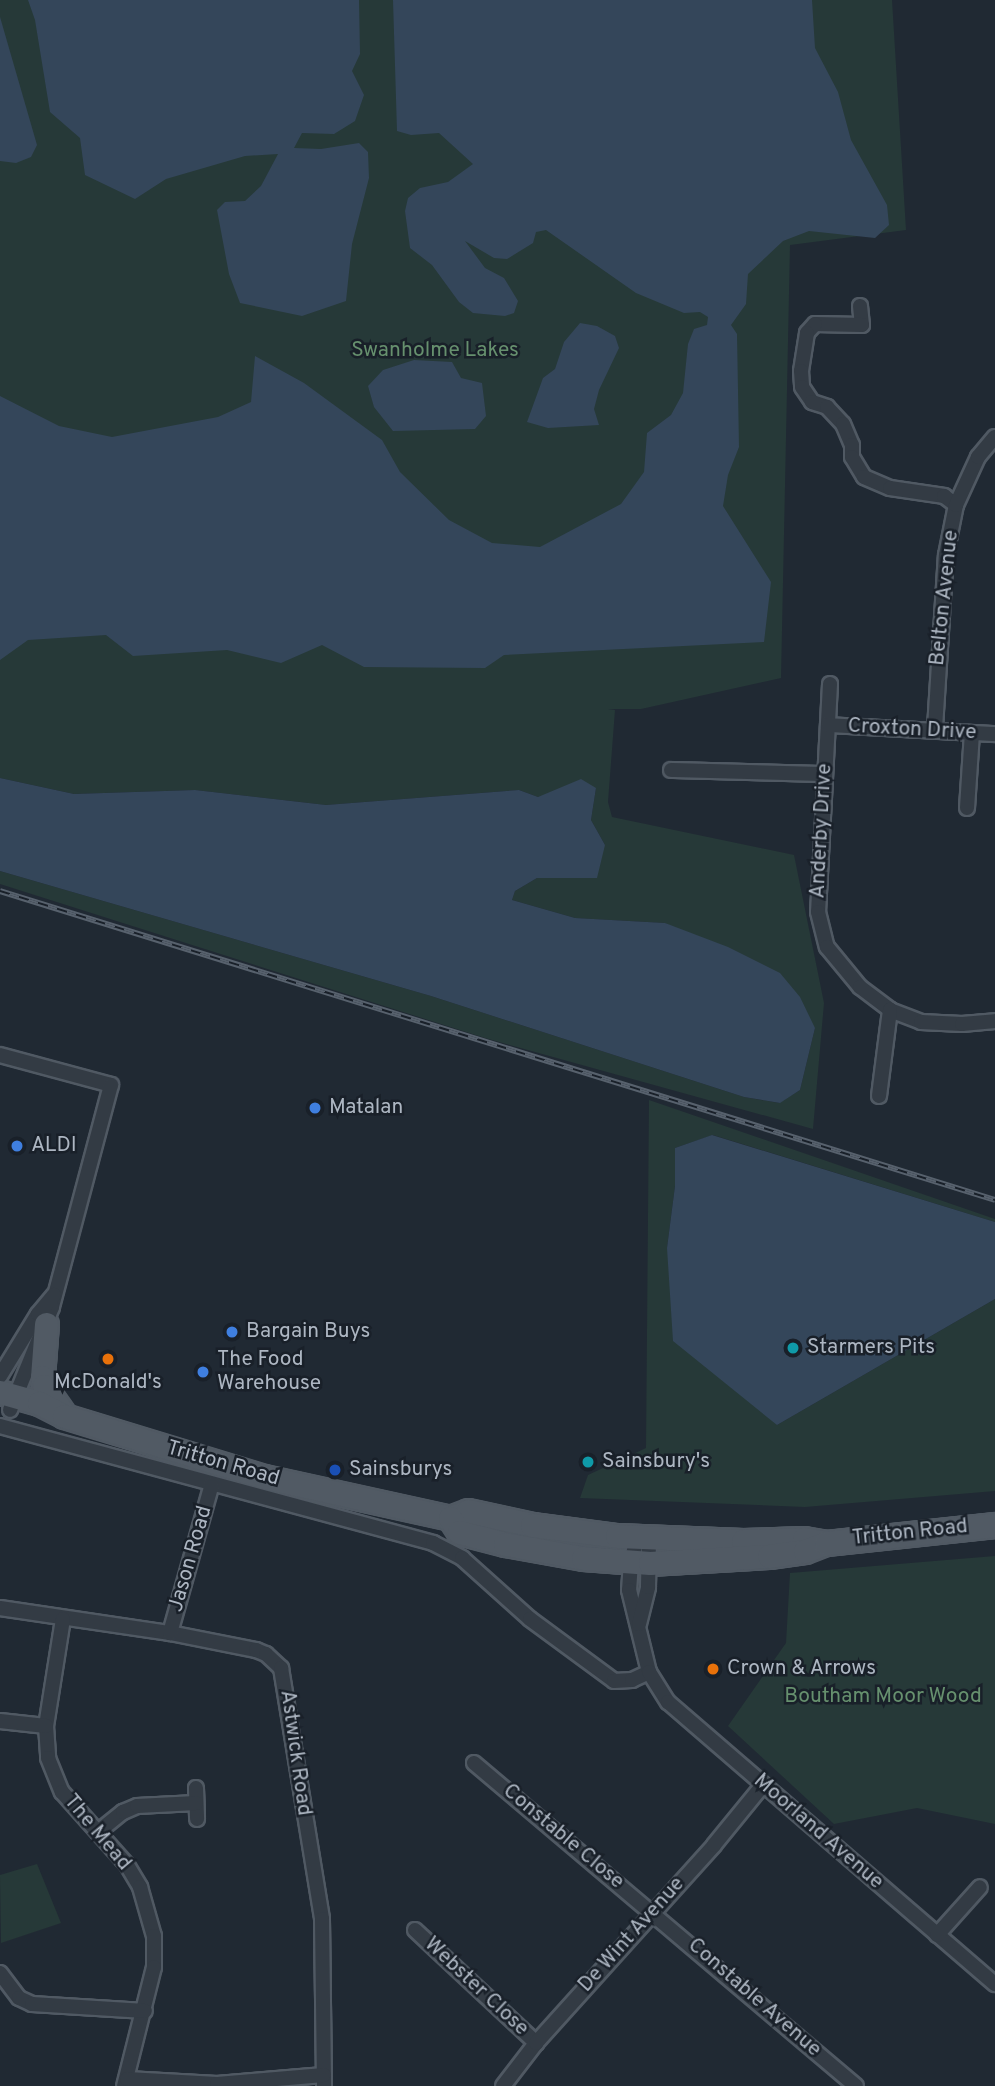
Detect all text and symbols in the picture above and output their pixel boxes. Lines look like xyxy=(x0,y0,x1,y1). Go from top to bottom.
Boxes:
park label: Swanholme Lakes xyxy=(351,338,519,364)
street label: Belton Avenue xyxy=(925,529,965,667)
street label: Croxton Drive xyxy=(847,714,977,746)
street label: Anderby Drive xyxy=(806,763,838,899)
place label: Matalan xyxy=(329,1095,403,1121)
marker: Matalan xyxy=(307,1100,323,1116)
place label: ALDI xyxy=(31,1133,77,1159)
marker: ALDI xyxy=(9,1138,25,1154)
place label: Bargain Buys xyxy=(246,1319,370,1345)
marker: Bargain Buys xyxy=(224,1324,240,1340)
place label: Starmers Pits xyxy=(807,1335,935,1361)
marker: Starmers Pits xyxy=(785,1340,801,1356)
place label: The Food Warehouse xyxy=(217,1347,321,1397)
marker: McDonald's xyxy=(100,1351,116,1367)
marker: The Food Warehouse xyxy=(195,1364,211,1380)
place label: McDonald's xyxy=(54,1370,162,1396)
street label: Tritton Road xyxy=(164,1436,282,1492)
place label: Sainsbury's xyxy=(602,1449,710,1475)
marker: Sainsbury's xyxy=(580,1454,596,1470)
place label: Sainsburys xyxy=(349,1457,452,1483)
marker: Sainsburys xyxy=(327,1462,343,1478)
street label: Jason Road xyxy=(164,1503,218,1615)
street label: Tritton Road xyxy=(851,1514,969,1552)
place label: Crown & Arrows xyxy=(727,1656,877,1682)
marker: Crown & Arrows xyxy=(705,1661,721,1677)
park label: Boutham Moor Wood xyxy=(784,1684,982,1710)
street label: Astwick Road xyxy=(274,1688,316,1818)
street label: Moorland Avenue xyxy=(748,1769,888,1895)
street label: Constable Close xyxy=(497,1779,629,1895)
street label: The Mead xyxy=(58,1790,136,1876)
street label: De Wint Avenue xyxy=(573,1872,691,1998)
street label: Webster Close xyxy=(419,1932,533,2042)
street label: Constable Avenue xyxy=(682,1933,826,2063)

